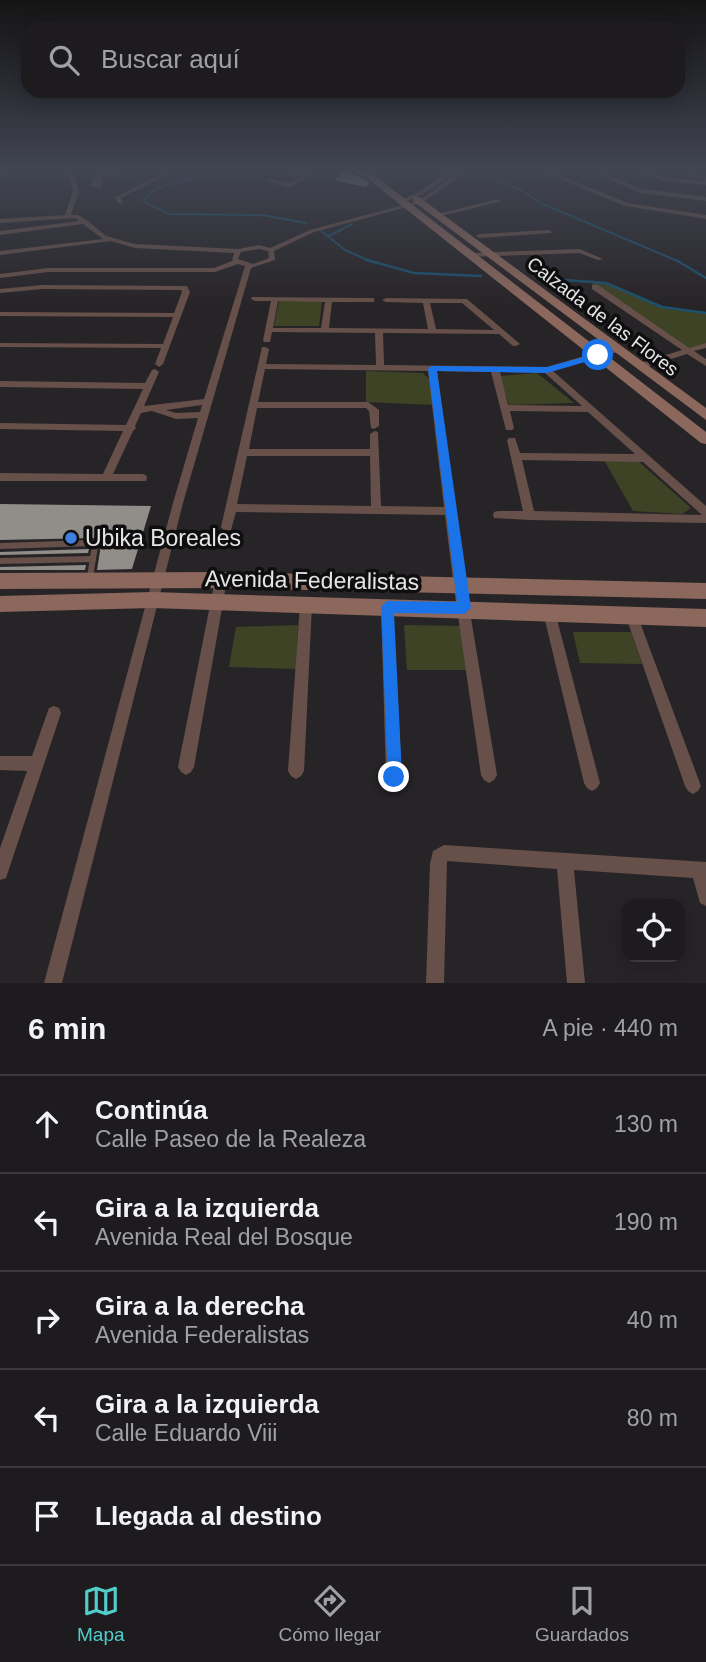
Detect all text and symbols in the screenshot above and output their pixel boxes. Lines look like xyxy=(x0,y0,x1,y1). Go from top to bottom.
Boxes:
search box xyxy=(21,21,685,98)
icon: search xyxy=(45,41,83,79)
text: Buscar aquí xyxy=(101,44,240,74)
street label: Calzada de las Flores xyxy=(523,253,682,380)
route start xyxy=(582,339,613,370)
place label: Ubika Boreales xyxy=(85,525,241,551)
marker: Ubika Boreales xyxy=(63,530,79,546)
street label: Avenida Federalistas xyxy=(205,565,419,595)
route end xyxy=(378,761,409,792)
map controls xyxy=(622,899,685,962)
button: locate xyxy=(622,899,685,962)
text: 6 min xyxy=(28,1012,106,1045)
text: A pie · 440 m xyxy=(542,1015,678,1041)
text: Continúa xyxy=(95,1095,208,1125)
icon: ahead xyxy=(28,1105,66,1143)
text: 130 m xyxy=(614,1111,678,1137)
text: Calle Paseo de la Realeza xyxy=(95,1126,366,1152)
text: Gira a la izquierda xyxy=(95,1193,319,1223)
icon: left xyxy=(28,1203,66,1241)
text: 190 m xyxy=(614,1209,678,1235)
text: Avenida Real del Bosque xyxy=(95,1224,353,1250)
text: Gira a la derecha xyxy=(95,1291,305,1321)
icon: right xyxy=(28,1301,66,1339)
text: 40 m xyxy=(627,1307,678,1333)
text: Avenida Federalistas xyxy=(95,1322,309,1348)
text: Gira a la izquierda xyxy=(95,1389,319,1419)
icon: left xyxy=(28,1399,66,1437)
text: 80 m xyxy=(627,1405,678,1431)
text: Calle Eduardo Viii xyxy=(95,1420,277,1446)
icon: arrive xyxy=(28,1497,66,1535)
text: Llegada al destino xyxy=(95,1501,322,1531)
tab: Mapa xyxy=(77,1582,125,1646)
tab: Cómo llegar xyxy=(279,1582,381,1646)
tab: Guardados xyxy=(535,1582,629,1646)

